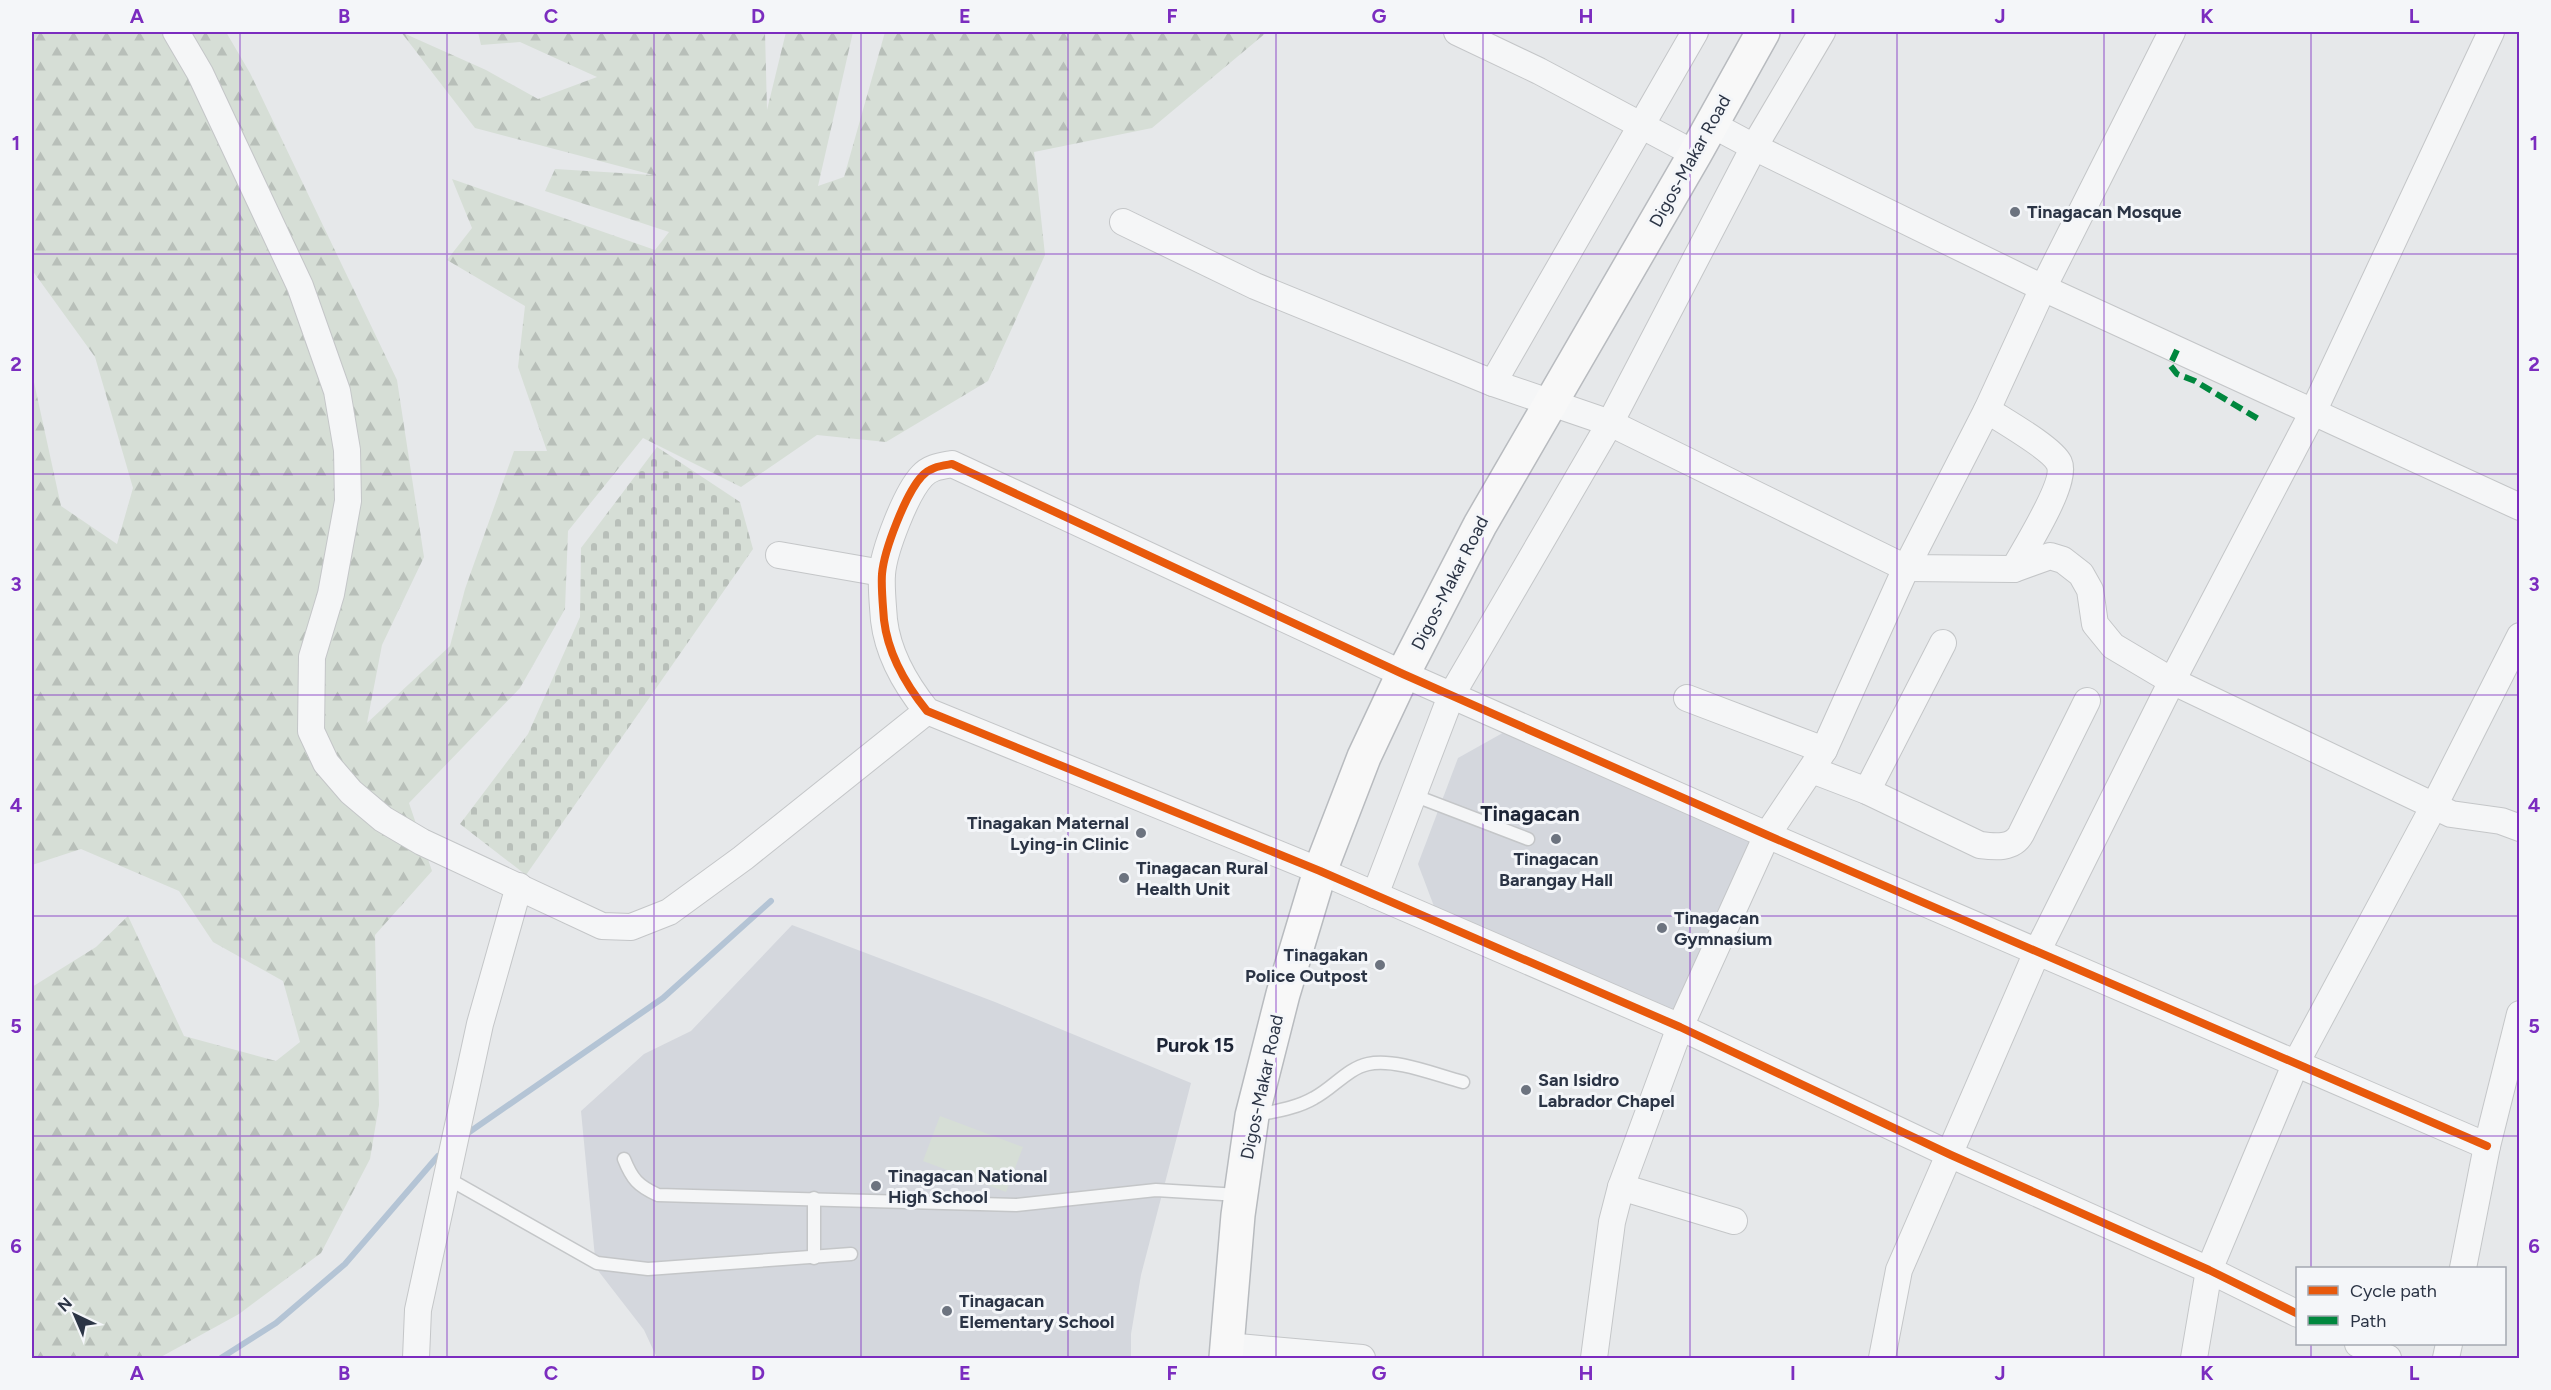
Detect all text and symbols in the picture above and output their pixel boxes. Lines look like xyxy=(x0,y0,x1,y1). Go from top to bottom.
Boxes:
text: A xyxy=(130,4,145,28)
text: B xyxy=(338,4,350,28)
text: C xyxy=(544,4,558,28)
text: D xyxy=(751,4,765,28)
text: E xyxy=(959,4,971,28)
text: F xyxy=(1166,4,1178,28)
text: G xyxy=(1372,4,1387,28)
text: H xyxy=(1579,4,1594,28)
text: I xyxy=(1790,4,1796,28)
text: J xyxy=(1994,4,2006,28)
text: K xyxy=(2200,4,2214,28)
text: L xyxy=(2409,4,2420,28)
street label: Digos-Makar Road xyxy=(1645,91,1735,231)
text: 1 xyxy=(12,131,20,155)
text: 1 xyxy=(2530,131,2538,155)
place label: Tinagacan Mosque xyxy=(2027,201,2182,223)
marker: Tinagacan Mosque xyxy=(2008,205,2022,219)
text: 2 xyxy=(10,352,22,376)
text: 2 xyxy=(2528,352,2540,376)
street label: Digos-Makar Road xyxy=(1407,512,1493,654)
text: 3 xyxy=(10,572,22,596)
text: 3 xyxy=(2528,572,2540,596)
text: 4 xyxy=(10,793,23,817)
text: 4 xyxy=(2528,793,2541,817)
district label: Tinagacan xyxy=(1480,801,1580,826)
place label: Tinagakan Maternal Lying-in Clinic xyxy=(967,812,1129,855)
marker: Tinagakan Maternal Lying-in Clinic xyxy=(1134,826,1148,840)
marker: Tinagacan Barangay Hall xyxy=(1549,832,1563,846)
place label: Tinagacan Barangay Hall xyxy=(1499,848,1613,891)
place label: Tinagacan Rural Health Unit xyxy=(1136,857,1268,900)
marker: Tinagacan Rural Health Unit xyxy=(1117,871,1131,885)
place label: Tinagacan Gymnasium xyxy=(1674,907,1772,950)
marker: Tinagacan Gymnasium xyxy=(1655,921,1669,935)
place label: Tinagakan Police Outpost xyxy=(1245,944,1368,987)
marker: Tinagakan Police Outpost xyxy=(1373,958,1387,972)
street label: Digos-Makar Road xyxy=(1236,1013,1288,1161)
text: 5 xyxy=(10,1014,22,1038)
text: 5 xyxy=(2528,1014,2540,1038)
district label: Purok 15 xyxy=(1156,1033,1234,1057)
place label: San Isidro Labrador Chapel xyxy=(1538,1069,1675,1112)
marker: San Isidro Labrador Chapel xyxy=(1519,1083,1533,1097)
place label: Tinagacan National High School xyxy=(888,1165,1048,1208)
marker: Tinagacan National High School xyxy=(869,1179,883,1193)
text: 6 xyxy=(10,1234,22,1258)
text: 6 xyxy=(2528,1234,2540,1258)
legend xyxy=(2296,1267,2506,1345)
text: Cycle path xyxy=(2350,1280,2437,1302)
north arrow xyxy=(45,1285,105,1345)
place label: Tinagacan Elementary School xyxy=(959,1290,1114,1333)
text: N xyxy=(54,1293,76,1316)
marker: Tinagacan Elementary School xyxy=(940,1304,954,1318)
text: Path xyxy=(2350,1310,2386,1332)
text: A xyxy=(130,1361,145,1385)
text: B xyxy=(338,1361,350,1385)
text: C xyxy=(544,1361,558,1385)
text: D xyxy=(751,1361,765,1385)
text: E xyxy=(959,1361,971,1385)
text: F xyxy=(1166,1361,1178,1385)
text: G xyxy=(1372,1361,1387,1385)
text: H xyxy=(1579,1361,1594,1385)
text: I xyxy=(1790,1361,1796,1385)
text: J xyxy=(1994,1361,2006,1385)
text: K xyxy=(2200,1361,2214,1385)
text: L xyxy=(2409,1361,2420,1385)

